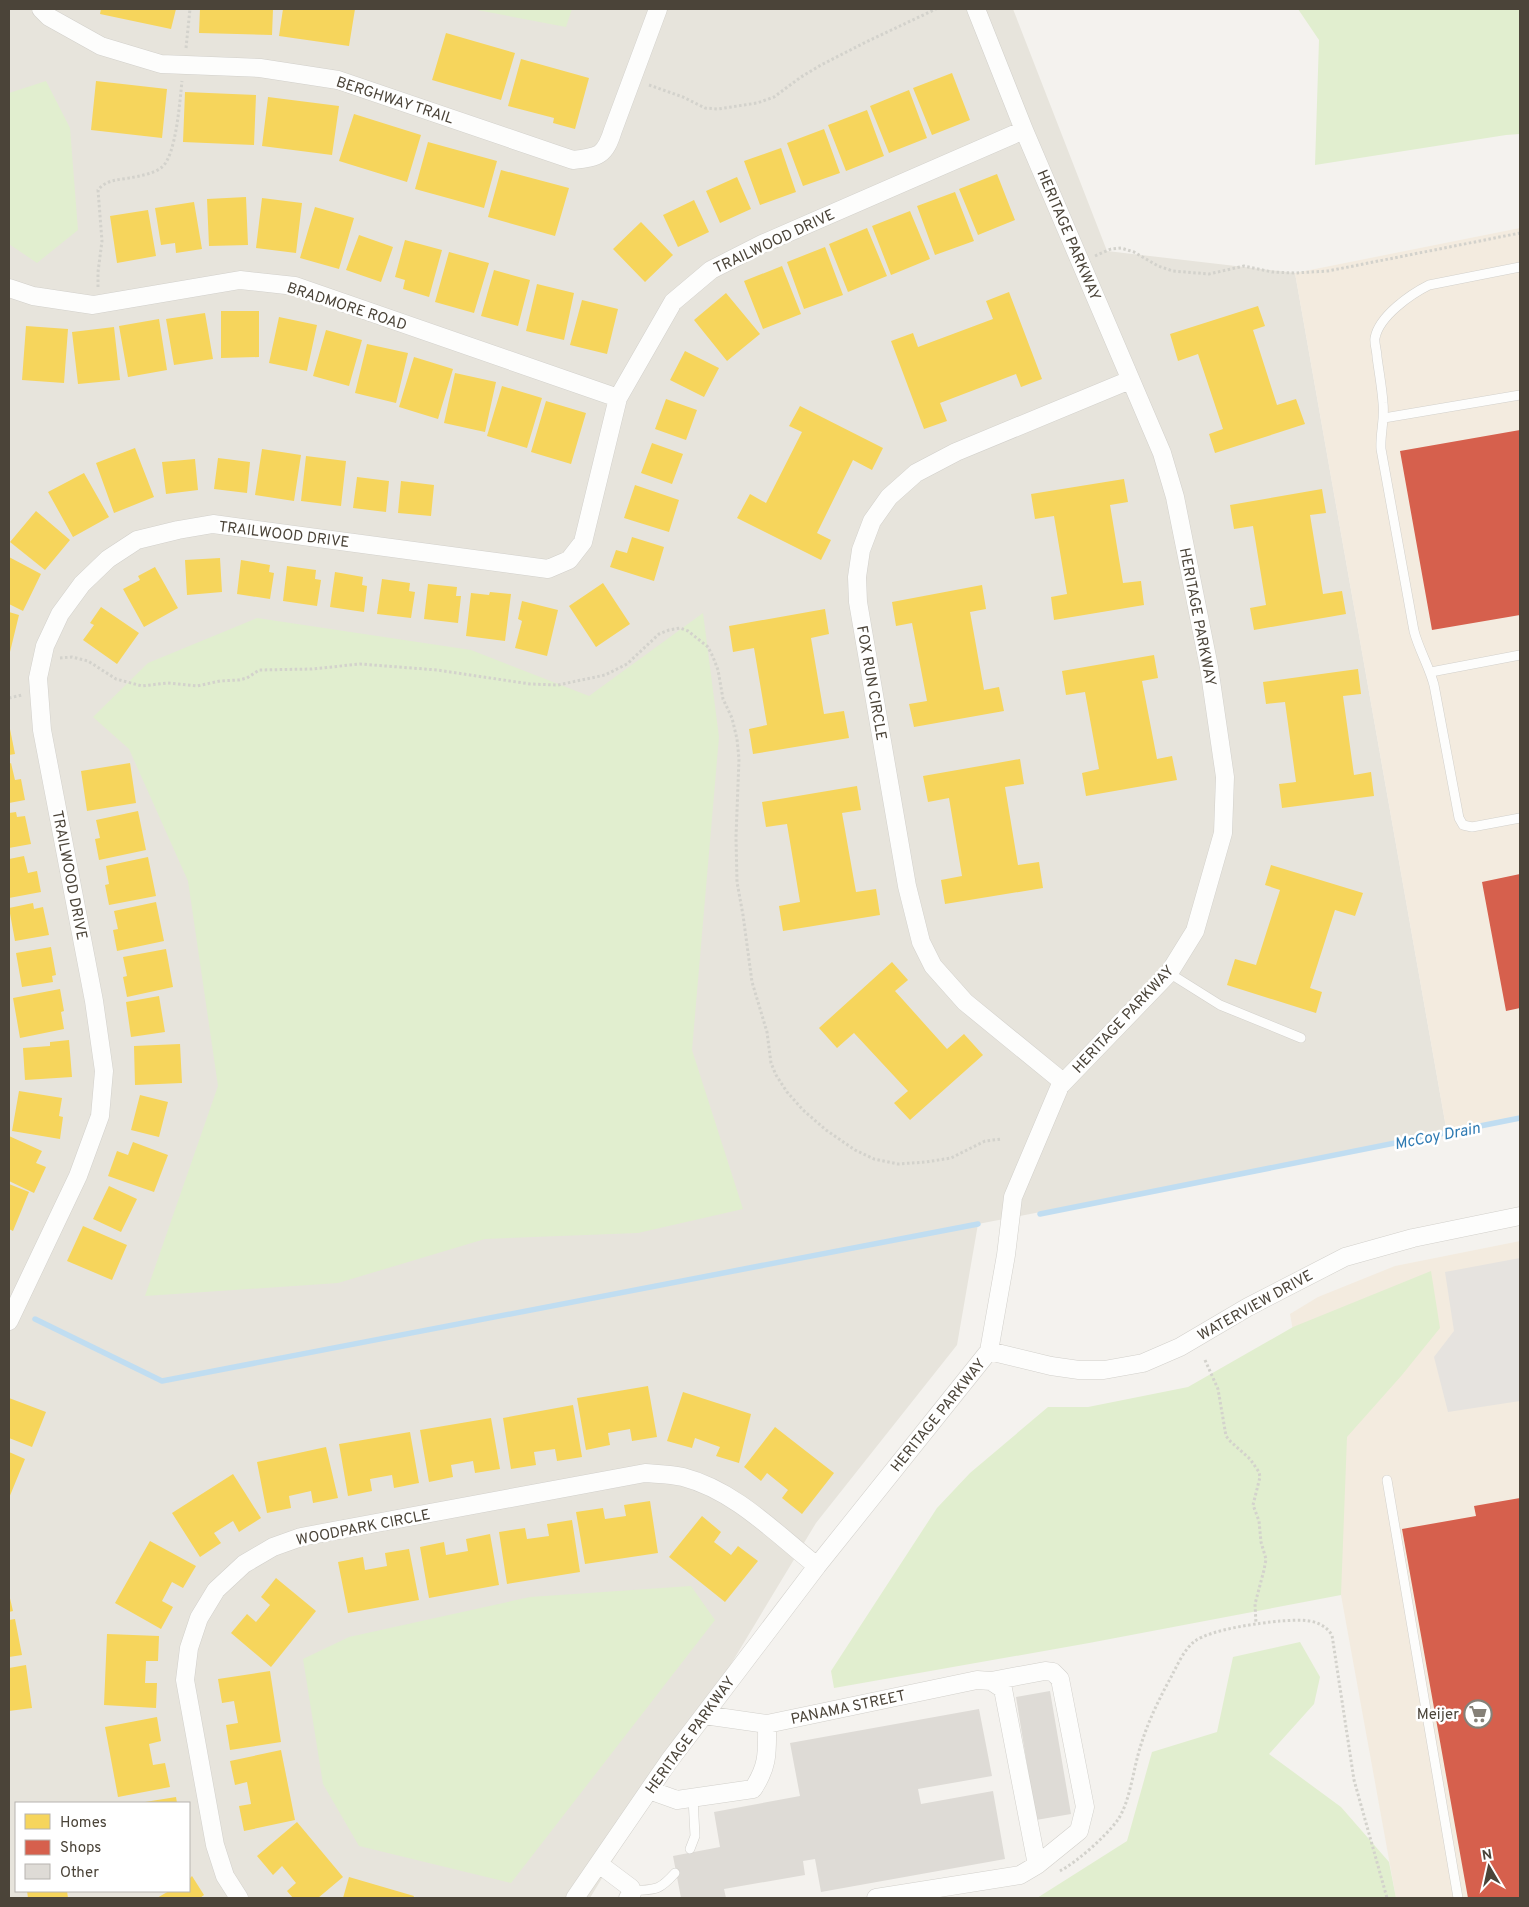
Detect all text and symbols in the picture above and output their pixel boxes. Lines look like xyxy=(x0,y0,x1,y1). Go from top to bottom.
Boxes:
street label: BERGHWAY TRAIL xyxy=(333,73,456,129)
street label: HERITAGE PARKWAY xyxy=(1031,167,1104,304)
street label: TRAILWOOD DRIVE xyxy=(711,206,838,279)
street label: BRADMORE ROAD xyxy=(284,279,409,336)
street label: TRAILWOOD DRIVE xyxy=(217,518,350,553)
street label: HERITAGE PARKWAY xyxy=(1174,546,1219,689)
street label: FOX RUN CIRCLE xyxy=(851,624,890,742)
street label: TRAILWOOD DRIVE xyxy=(47,809,90,942)
street label: HERITAGE PARKWAY xyxy=(1069,962,1179,1078)
water label: McCoy Drain xyxy=(1393,1119,1482,1155)
street label: WATERVIEW DRIVE xyxy=(1195,1267,1317,1346)
street label: HERITAGE PARKWAY xyxy=(887,1355,991,1477)
street label: WOODPARK CIRCLE xyxy=(295,1506,432,1551)
street label: HERITAGE PARKWAY xyxy=(642,1673,740,1798)
street label: PANAMA STREET xyxy=(789,1687,907,1730)
supermarket icon: Meijer xyxy=(1463,1699,1493,1729)
place label: Meijer xyxy=(1417,1706,1459,1725)
legend xyxy=(15,1802,190,1892)
text: Homes xyxy=(60,1814,107,1833)
text: Shops xyxy=(60,1839,101,1858)
north arrow xyxy=(1464,1842,1514,1892)
text: N xyxy=(1481,1846,1494,1865)
text: Other xyxy=(60,1864,99,1883)

